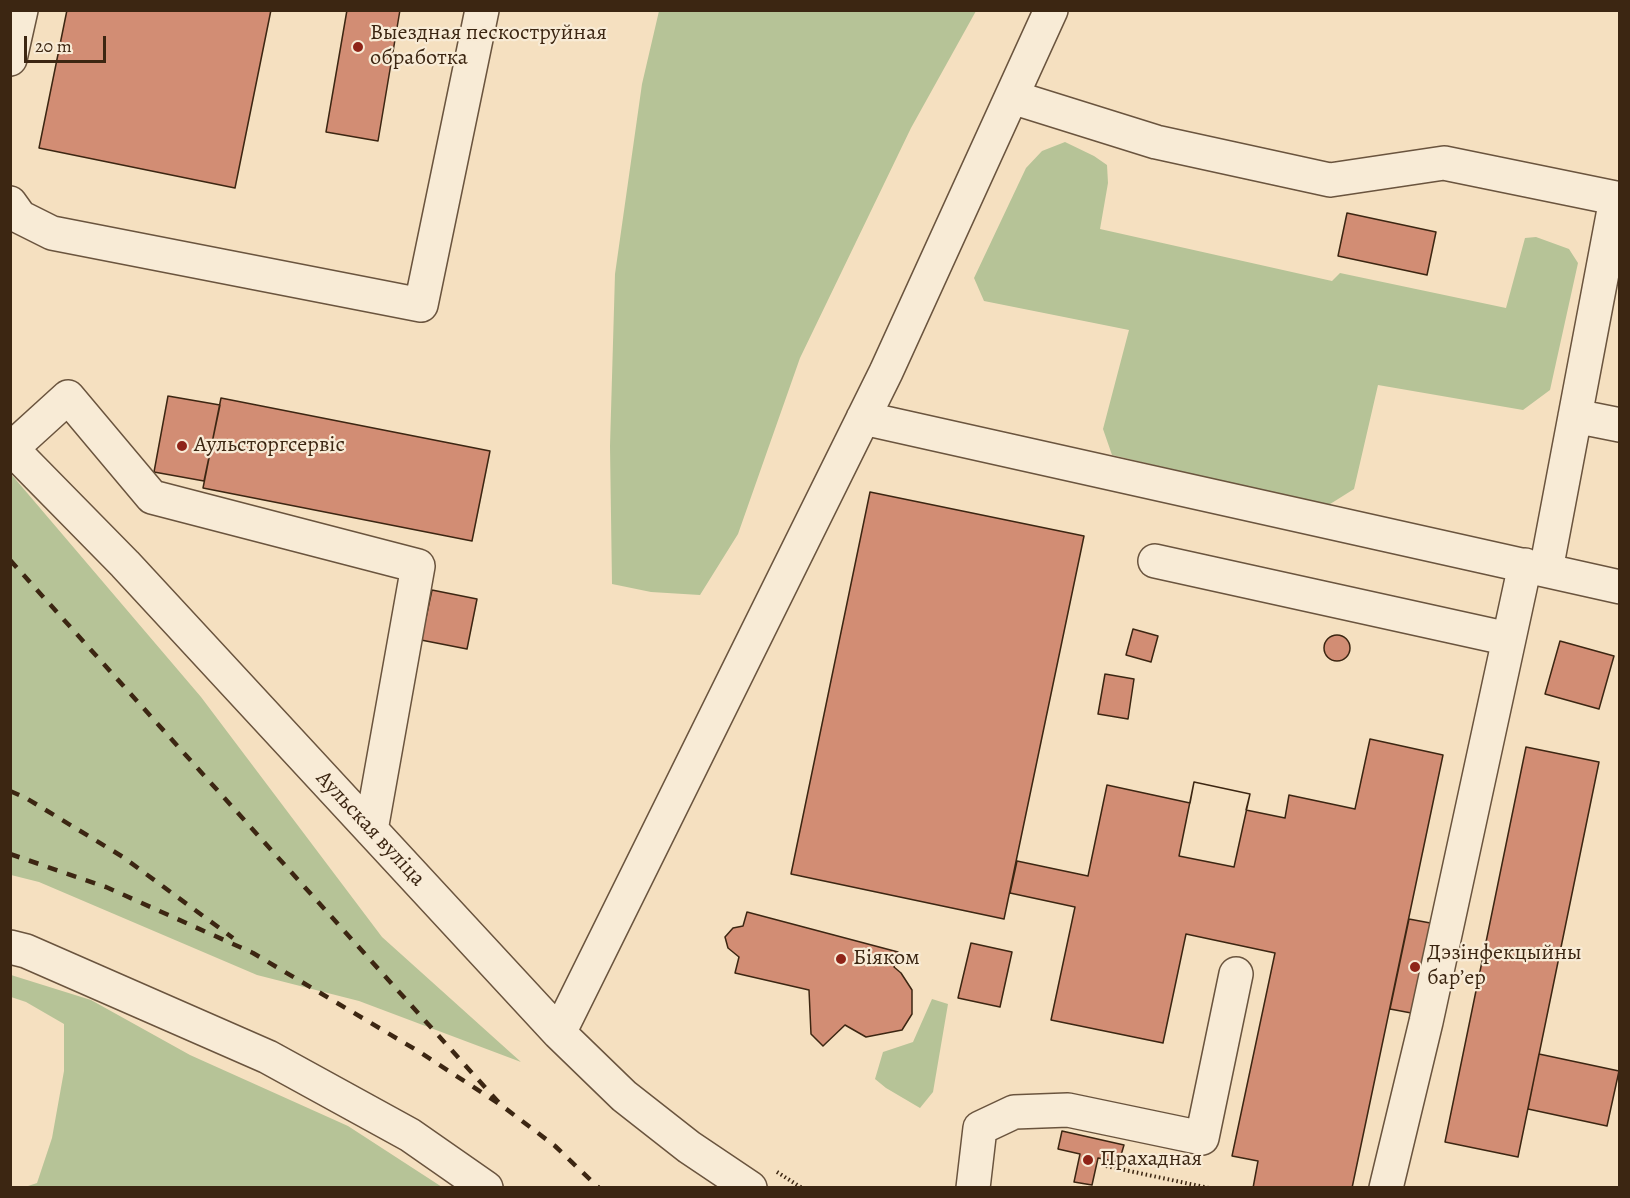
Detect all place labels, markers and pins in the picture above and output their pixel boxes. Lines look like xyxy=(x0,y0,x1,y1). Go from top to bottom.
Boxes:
place label: Выездная пескоструйная обработка xyxy=(370,21,607,72)
marker: Выездная пескоструйная обработка xyxy=(351,40,365,54)
place label: Аульсторгсервіс xyxy=(194,433,345,459)
marker: Аульсторгсервіс xyxy=(175,439,189,453)
place label: Дэзінфекцыйны барʼер xyxy=(1427,941,1582,992)
place label: Біяком xyxy=(853,946,920,972)
marker: Біяком xyxy=(834,952,848,966)
marker: Дэзінфекцыйны барʼер xyxy=(1408,960,1422,974)
place label: Прахадная xyxy=(1100,1147,1202,1173)
marker: Прахадная xyxy=(1081,1153,1095,1167)

